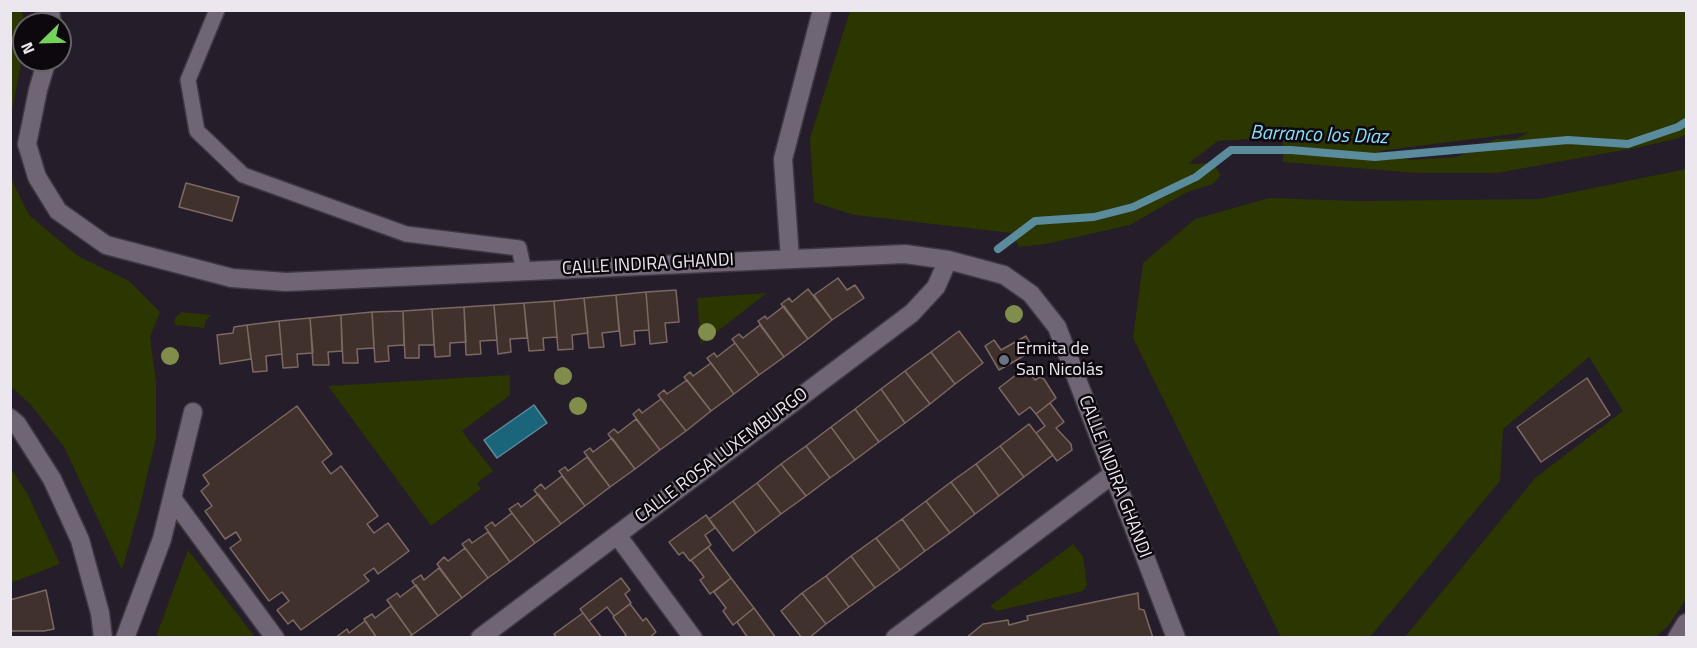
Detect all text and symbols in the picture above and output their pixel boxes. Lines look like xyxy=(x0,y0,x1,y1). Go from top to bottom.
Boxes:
north arrow xyxy=(12,12,72,72)
text: N xyxy=(14,38,40,58)
water label: Barranco los Díaz xyxy=(1250,122,1388,150)
street label: CALLE INDIRA GHANDI xyxy=(561,250,735,280)
place label: Ermita de San Nicolás xyxy=(1016,339,1103,382)
marker: Ermita de San Nicolás xyxy=(997,353,1011,367)
street label: CALLE ROSA LUXEMBURGO xyxy=(631,384,813,528)
street label: CALLE INDIRA GHANDI xyxy=(1073,393,1155,561)

